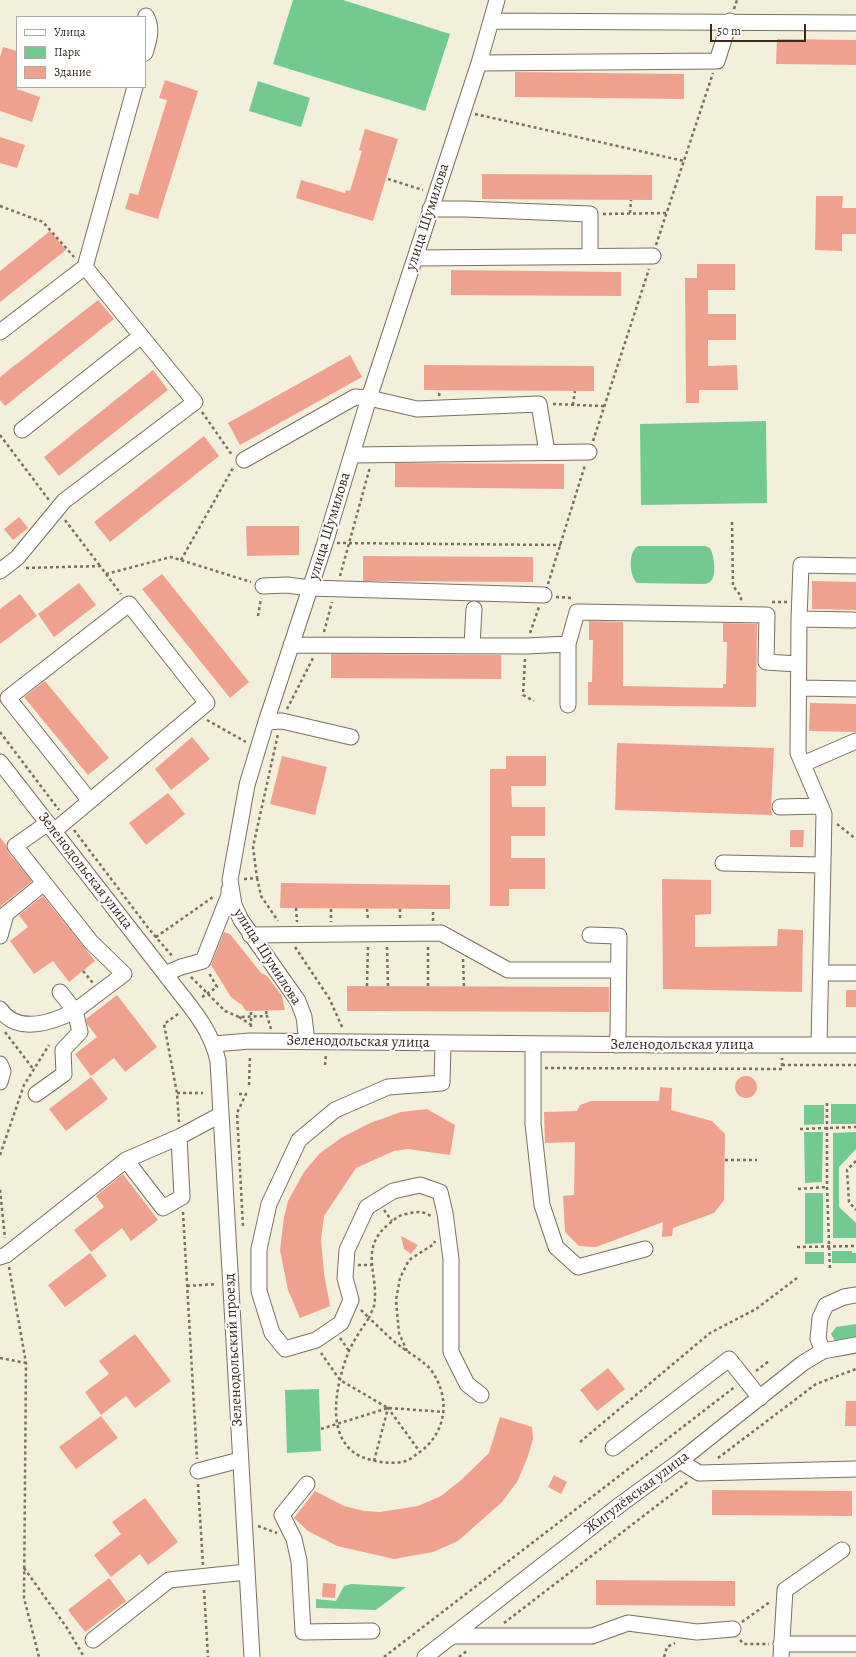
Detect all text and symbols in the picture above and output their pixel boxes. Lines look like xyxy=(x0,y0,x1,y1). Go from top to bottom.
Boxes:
legend xyxy=(16,16,146,88)
scale bar xyxy=(712,16,808,42)
text: 50 m xyxy=(717,23,741,39)
text: Улица xyxy=(54,24,85,40)
text: Парк xyxy=(54,44,80,60)
text: Здание xyxy=(54,64,91,80)
street label: улица Шумилова xyxy=(402,161,454,273)
street label: улица Шумилова xyxy=(305,470,355,582)
street label: Зеленодольская улица xyxy=(34,809,136,933)
street label: улица Шумилова xyxy=(229,905,305,1009)
street label: Зеленодольская улица xyxy=(286,1032,430,1052)
street label: Зеленодольская улица xyxy=(610,1036,754,1054)
street label: Зеленодольский проезд xyxy=(221,1273,247,1427)
street label: Жигулёвская улица xyxy=(581,1448,693,1538)

